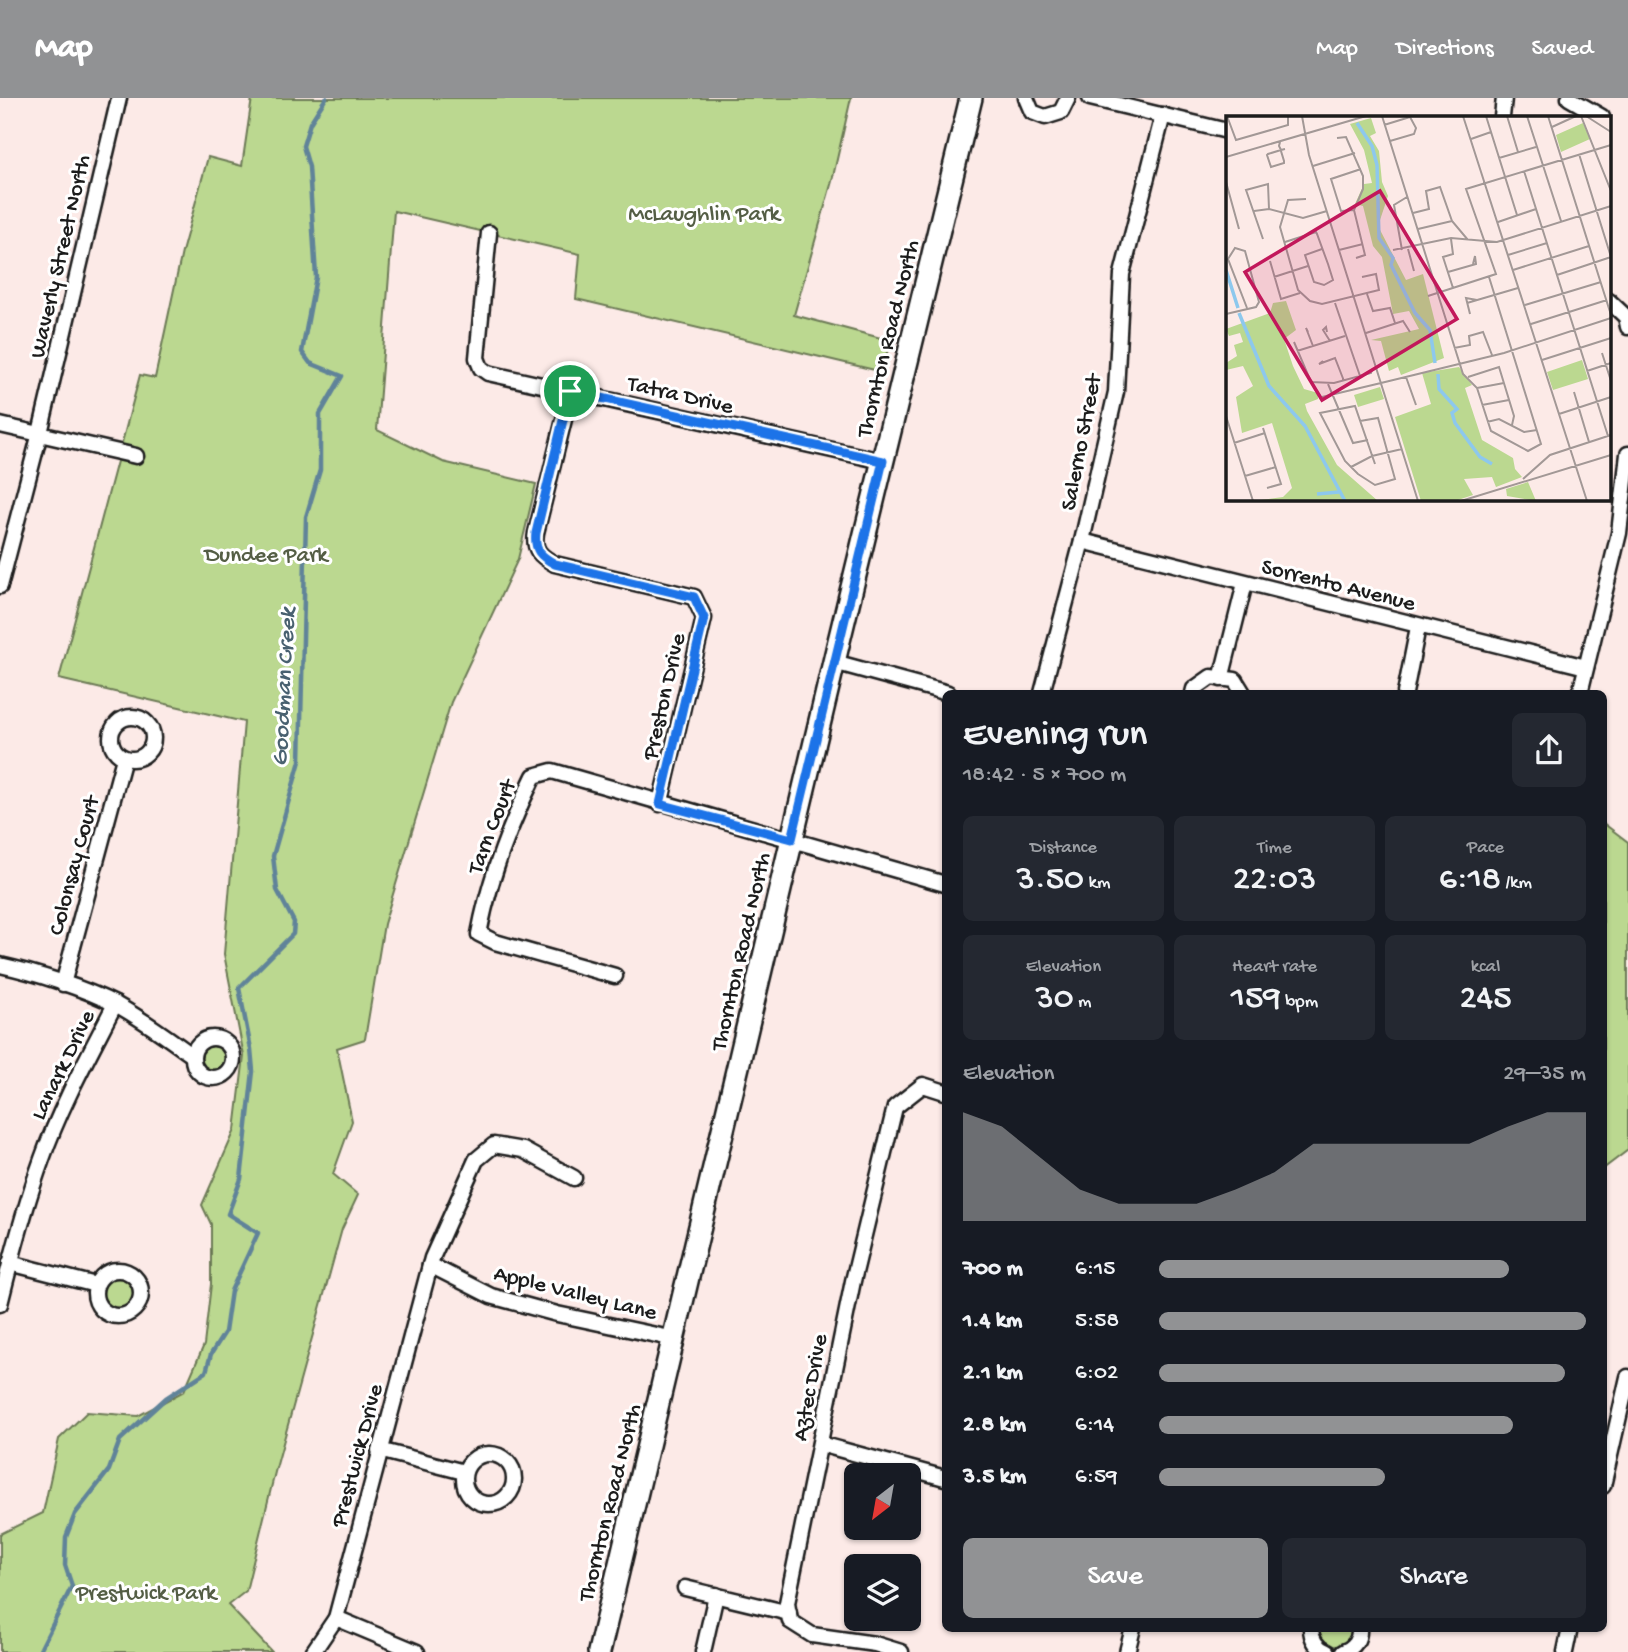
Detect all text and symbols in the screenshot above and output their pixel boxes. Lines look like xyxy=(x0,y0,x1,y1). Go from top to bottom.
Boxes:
text: Map xyxy=(35,30,92,68)
text: Map xyxy=(1316,35,1358,64)
text: Directions xyxy=(1396,35,1494,64)
text: Saved xyxy=(1532,35,1593,64)
inset map xyxy=(1226,116,1610,500)
street label: Waverly Street North xyxy=(25,152,98,361)
park label: McLaughlin Park xyxy=(628,202,782,229)
street label: Thornton Road North xyxy=(851,237,927,442)
pin xyxy=(540,361,600,421)
street label: Tatra Drive xyxy=(623,371,737,422)
street label: Salerno Street xyxy=(1056,371,1109,513)
icon: arrive xyxy=(551,372,589,410)
park label: Dundee Park xyxy=(202,543,330,570)
street label: Sorrento Avenue xyxy=(1258,554,1419,619)
water label: Goodman Creek xyxy=(267,605,304,767)
street label: Preston Drive xyxy=(638,630,693,764)
button: share xyxy=(1512,713,1586,787)
text: Evening run xyxy=(963,714,1147,758)
text: 18:42 · 5 × 700 m xyxy=(963,762,1126,789)
street label: Tarn Court xyxy=(462,775,524,880)
street label: Colonsay Court xyxy=(44,792,107,939)
text: Distance xyxy=(1030,837,1097,860)
text: Time xyxy=(1257,837,1292,860)
text: Pace xyxy=(1467,837,1504,860)
street label: Thornton Road North xyxy=(706,850,778,1055)
text: 3.50 xyxy=(1017,860,1084,901)
text: 22:03 xyxy=(1233,860,1316,901)
text: 6:18 xyxy=(1439,860,1501,901)
text: km xyxy=(1084,872,1110,895)
text: /km xyxy=(1501,872,1532,895)
text: Elevation xyxy=(1026,956,1101,979)
text: Heart rate xyxy=(1232,956,1317,979)
text: kcal xyxy=(1471,956,1500,979)
text: 30 xyxy=(1035,979,1074,1020)
text: 159 xyxy=(1231,979,1281,1020)
text: 245 xyxy=(1459,979,1512,1020)
text: m xyxy=(1074,991,1092,1014)
text: bpm xyxy=(1281,991,1318,1014)
street label: Lanark Drive xyxy=(26,1005,103,1125)
text: Elevation xyxy=(963,1061,1054,1088)
text: 29–35 m xyxy=(1503,1061,1586,1088)
text: 700 m xyxy=(963,1256,1023,1283)
text: 6:15 xyxy=(1075,1256,1115,1283)
street label: Apple Valley Lane xyxy=(491,1261,660,1328)
text: 1.4 km xyxy=(963,1308,1022,1335)
text: 5:58 xyxy=(1075,1308,1119,1335)
street label: Aztec Drive xyxy=(788,1331,835,1443)
text: 2.1 km xyxy=(963,1360,1023,1387)
text: 6:02 xyxy=(1075,1360,1118,1387)
street label: Prestwick Drive xyxy=(326,1380,391,1531)
street label: Thornton Road North xyxy=(573,1401,649,1606)
text: 2.8 km xyxy=(963,1412,1026,1439)
text: 6:14 xyxy=(1075,1412,1114,1439)
north arrow xyxy=(844,1463,920,1540)
map controls xyxy=(844,1463,921,1631)
text: 3.5 km xyxy=(963,1464,1026,1491)
text: 6:59 xyxy=(1075,1464,1118,1491)
button: Save xyxy=(963,1538,1268,1618)
button: Share xyxy=(1282,1538,1586,1618)
button: layers xyxy=(844,1554,921,1631)
park label: Prestwick Park xyxy=(75,1581,219,1608)

